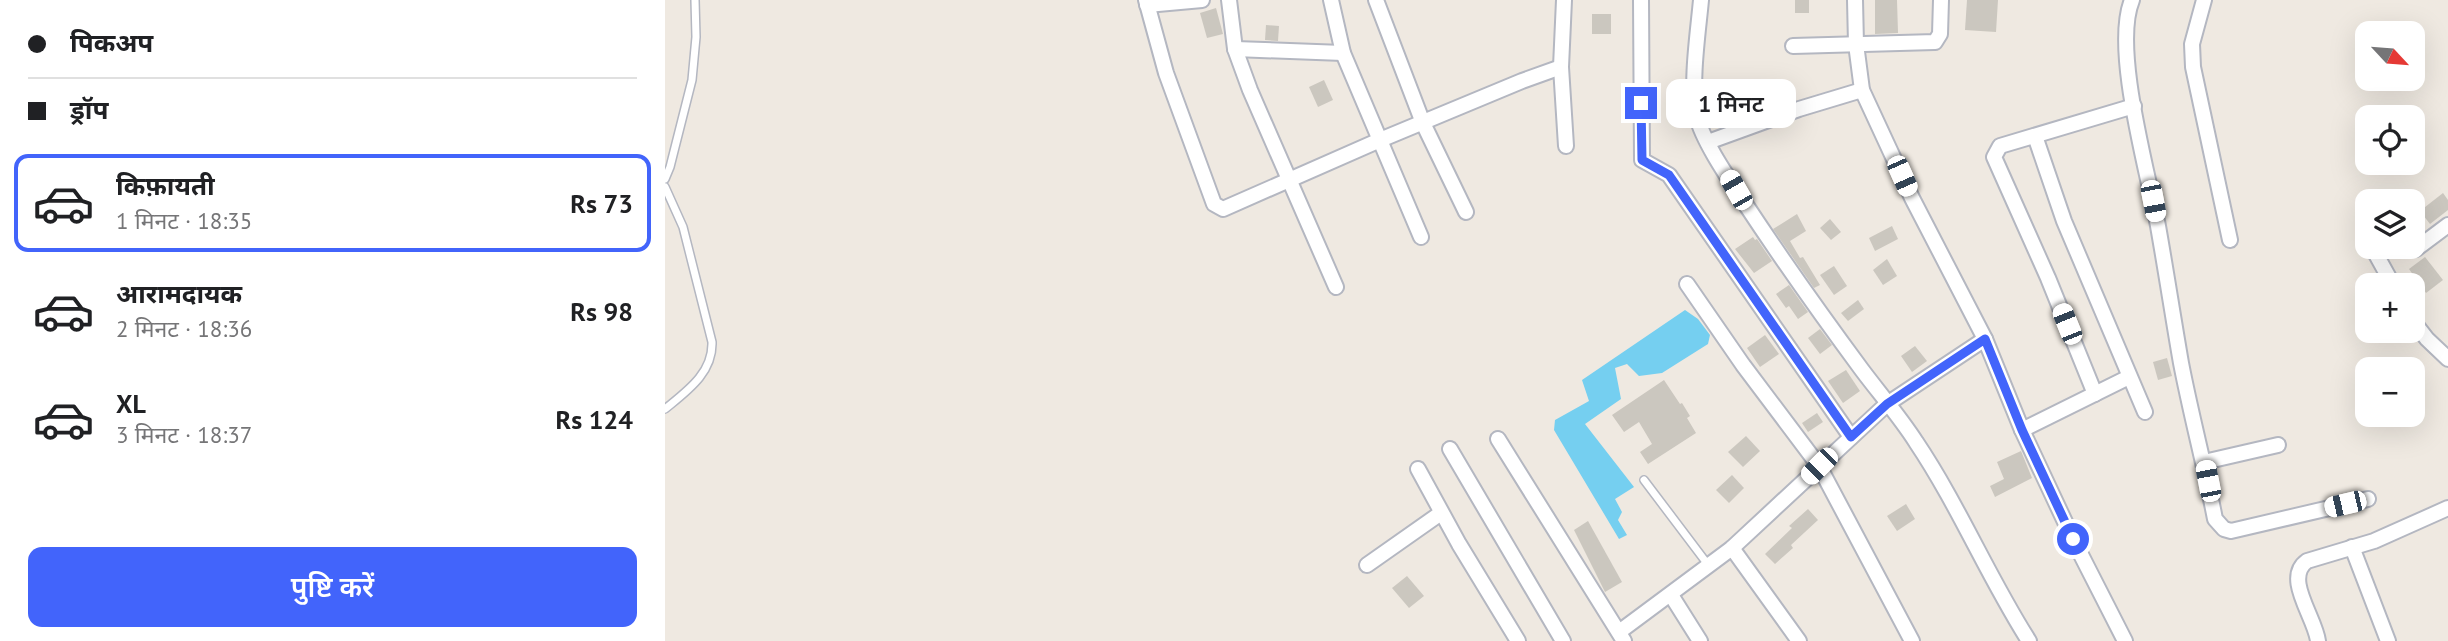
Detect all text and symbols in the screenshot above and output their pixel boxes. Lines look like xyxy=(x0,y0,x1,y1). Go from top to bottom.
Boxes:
north arrow xyxy=(2355,21,2425,91)
map controls xyxy=(2355,21,2425,427)
text: पिकअप xyxy=(70,26,153,59)
callout: 1 मिनट xyxy=(1665,78,1795,128)
route end xyxy=(1625,87,1657,119)
text: 1 मिनट xyxy=(1698,89,1764,118)
text: ड्रॉप xyxy=(70,93,108,126)
button: locate xyxy=(2355,105,2425,175)
car xyxy=(1884,153,1921,199)
car xyxy=(1717,167,1756,213)
text: किफ़ायती xyxy=(116,169,215,202)
icon: car xyxy=(32,172,95,235)
car xyxy=(2139,178,2168,224)
text: Rs 73 xyxy=(570,187,633,220)
button: layers xyxy=(2355,189,2425,259)
text: 1 मिनट · 18:35 xyxy=(116,206,252,235)
button: + xyxy=(2355,273,2425,343)
text: आरामदायक xyxy=(116,277,242,310)
icon: car xyxy=(32,280,95,343)
text: Rs 98 xyxy=(570,295,633,328)
car xyxy=(2050,301,2085,347)
text: 2 मिनट · 18:36 xyxy=(116,314,252,343)
button: − xyxy=(2355,357,2425,427)
text: XL xyxy=(116,387,146,420)
icon: car xyxy=(32,388,95,451)
text: Rs 124 xyxy=(556,403,633,436)
text: 3 मिनट · 18:37 xyxy=(116,420,252,449)
car xyxy=(1797,444,1842,488)
car xyxy=(2194,458,2223,504)
car xyxy=(2323,489,2368,519)
route start xyxy=(2057,523,2089,555)
button: पुष्टि करें xyxy=(28,547,637,627)

